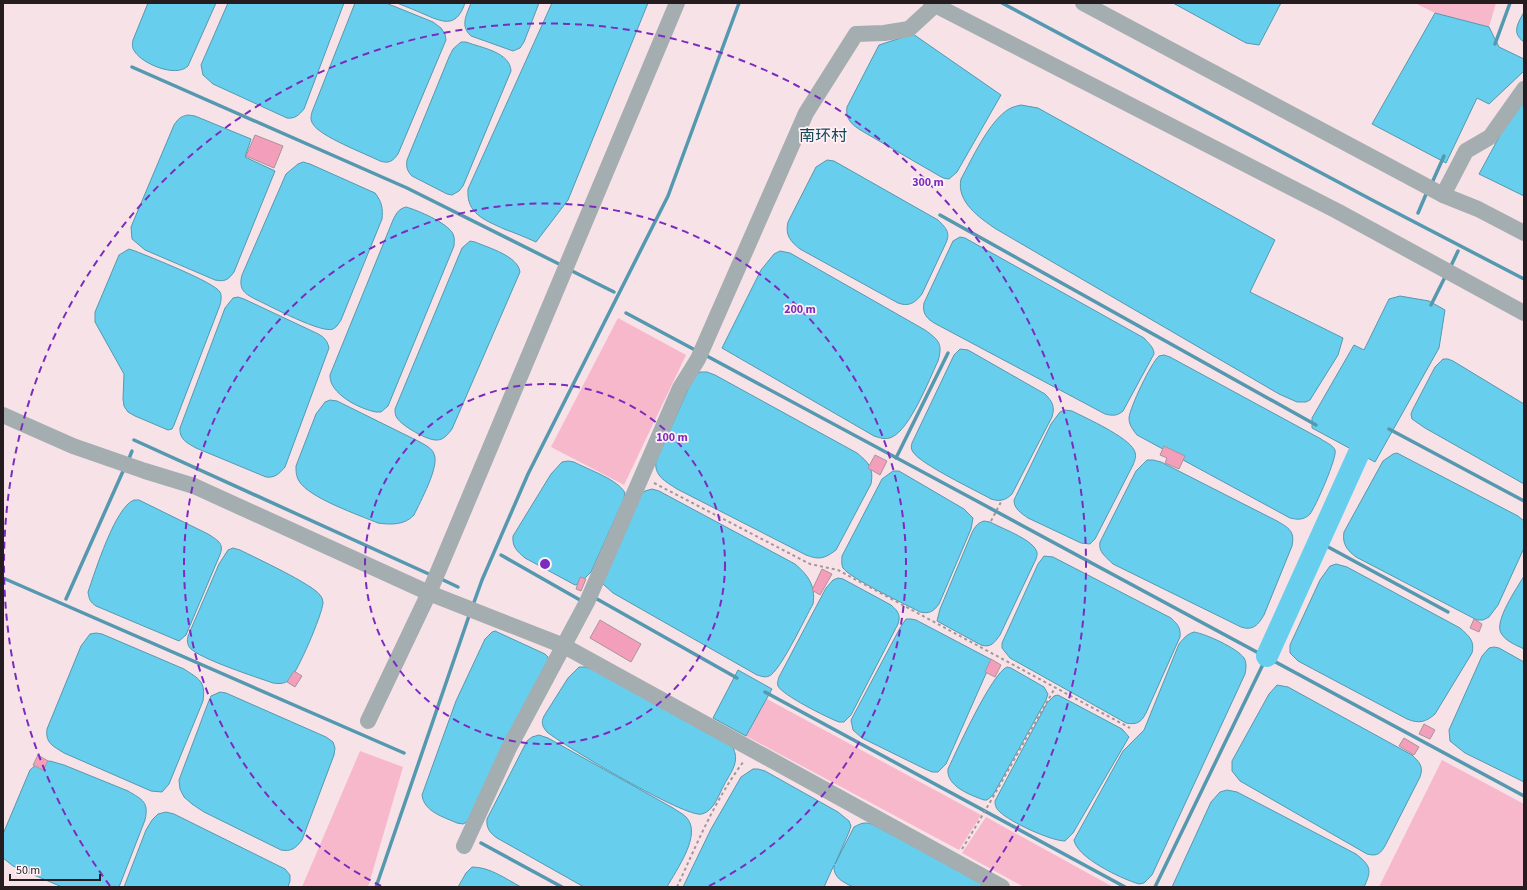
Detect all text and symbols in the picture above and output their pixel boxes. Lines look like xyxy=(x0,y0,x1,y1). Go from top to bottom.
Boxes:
district label: 南环村 xyxy=(799,125,847,147)
text: 300 m xyxy=(912,174,944,191)
text: 200 m xyxy=(784,301,816,318)
text: 100 m xyxy=(656,429,688,446)
centre of rings xyxy=(538,557,552,571)
scale bar xyxy=(10,856,100,882)
text: 50 m xyxy=(16,862,40,879)

